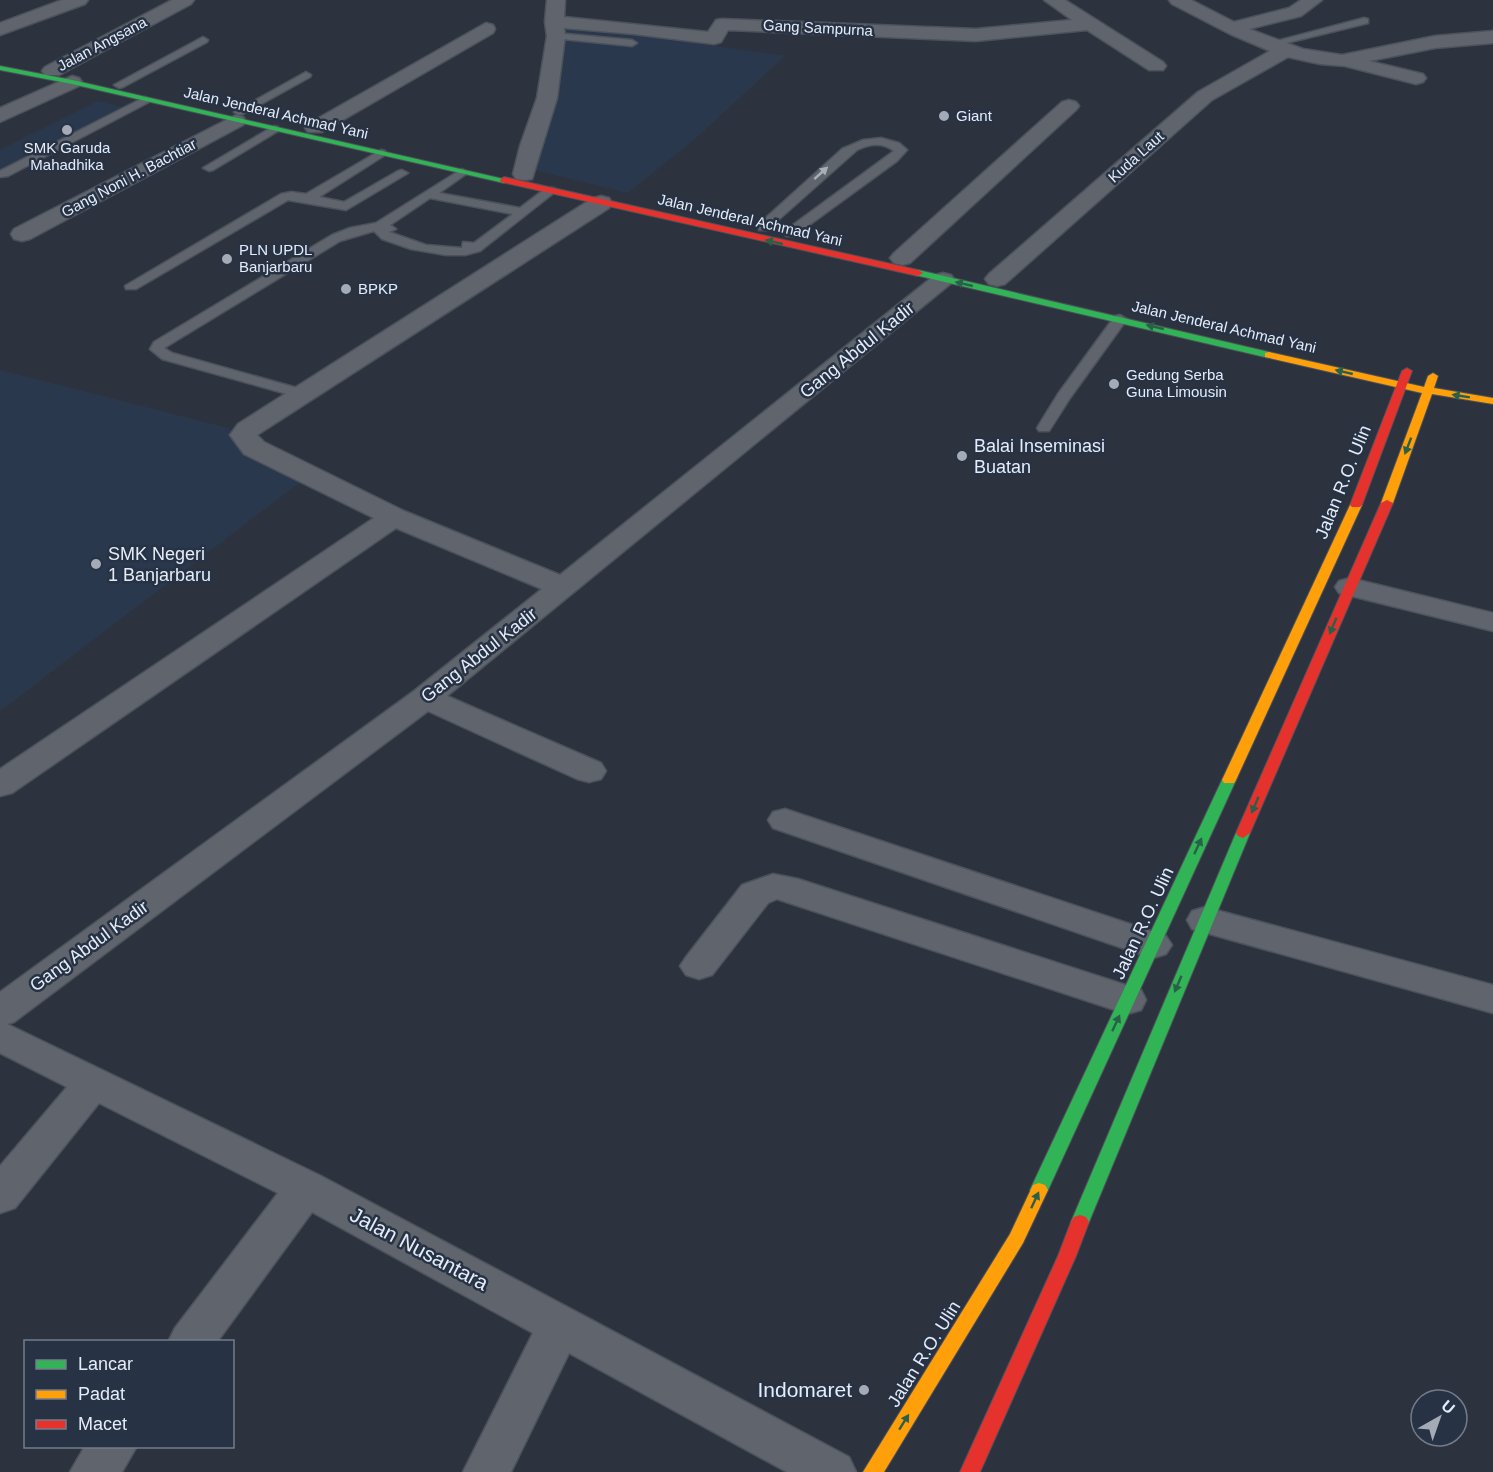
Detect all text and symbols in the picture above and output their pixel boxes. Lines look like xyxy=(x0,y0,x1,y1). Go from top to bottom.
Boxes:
street label: Jalan Angsana xyxy=(54,13,150,74)
street label: Gang Sampurna xyxy=(763,16,874,39)
street label: Jalan Jenderal Achmad Yani xyxy=(182,83,370,142)
place label: Giant xyxy=(956,107,993,124)
marker: Giant xyxy=(937,109,951,123)
marker: SMK Garuda Mahadhika xyxy=(60,123,74,137)
street label: Kuda Laut xyxy=(1105,127,1167,186)
street label: Gang Noni H. Bachtiar xyxy=(59,135,199,220)
place label: SMK Garuda Mahadhika xyxy=(24,139,111,173)
one-way arrow xyxy=(814,166,829,180)
street label: Jalan Jenderal Achmad Yani xyxy=(656,190,844,249)
one-way arrow xyxy=(764,237,783,246)
place label: PLN UPDL Banjarbaru xyxy=(239,241,312,275)
marker: PLN UPDL Banjarbaru xyxy=(220,252,234,266)
one-way arrow xyxy=(955,279,974,289)
place label: BPKP xyxy=(358,280,398,297)
marker: BPKP xyxy=(339,282,353,296)
street label: Jalan Jenderal Achmad Yani xyxy=(1130,297,1318,356)
street label: Gang Abdul Kadir xyxy=(796,298,918,402)
one-way arrow xyxy=(1145,322,1164,332)
place label: Gedung Serba Guna Limousin xyxy=(1126,366,1227,400)
one-way arrow xyxy=(1335,367,1354,377)
marker: Gedung Serba Guna Limousin xyxy=(1107,377,1121,391)
one-way arrow xyxy=(1451,392,1470,401)
street label: Jalan R.O. Ulin xyxy=(1311,422,1375,542)
place label: Balai Inseminasi Buatan xyxy=(974,436,1105,477)
one-way arrow xyxy=(1402,437,1412,455)
marker: Balai Inseminasi Buatan xyxy=(955,449,969,463)
place label: SMK Negeri 1 Banjarbaru xyxy=(108,544,211,585)
marker: SMK Negeri 1 Banjarbaru xyxy=(89,557,103,571)
street label: Gang Abdul Kadir xyxy=(417,604,541,706)
one-way arrow xyxy=(1328,617,1337,635)
one-way arrow xyxy=(1250,796,1260,814)
one-way arrow xyxy=(1194,838,1203,855)
street label: Jalan R.O. Ulin xyxy=(1108,864,1178,982)
street label: Gang Abdul Kadir xyxy=(26,896,152,996)
one-way arrow xyxy=(1173,975,1182,993)
one-way arrow xyxy=(1112,1015,1121,1032)
one-way arrow xyxy=(1030,1192,1039,1209)
street label: Jalan Nusantara xyxy=(346,1203,492,1295)
street label: Jalan R.O. Ulin xyxy=(883,1297,965,1411)
legend xyxy=(24,1340,234,1448)
text: Lancar xyxy=(78,1354,133,1374)
place label: Indomaret xyxy=(757,1378,852,1401)
marker: Indomaret xyxy=(857,1383,871,1397)
text: Padat xyxy=(78,1384,125,1404)
north arrow xyxy=(1409,1388,1469,1448)
text: U xyxy=(1438,1397,1458,1417)
text: Macet xyxy=(78,1414,127,1434)
one-way arrow xyxy=(898,1414,909,1430)

